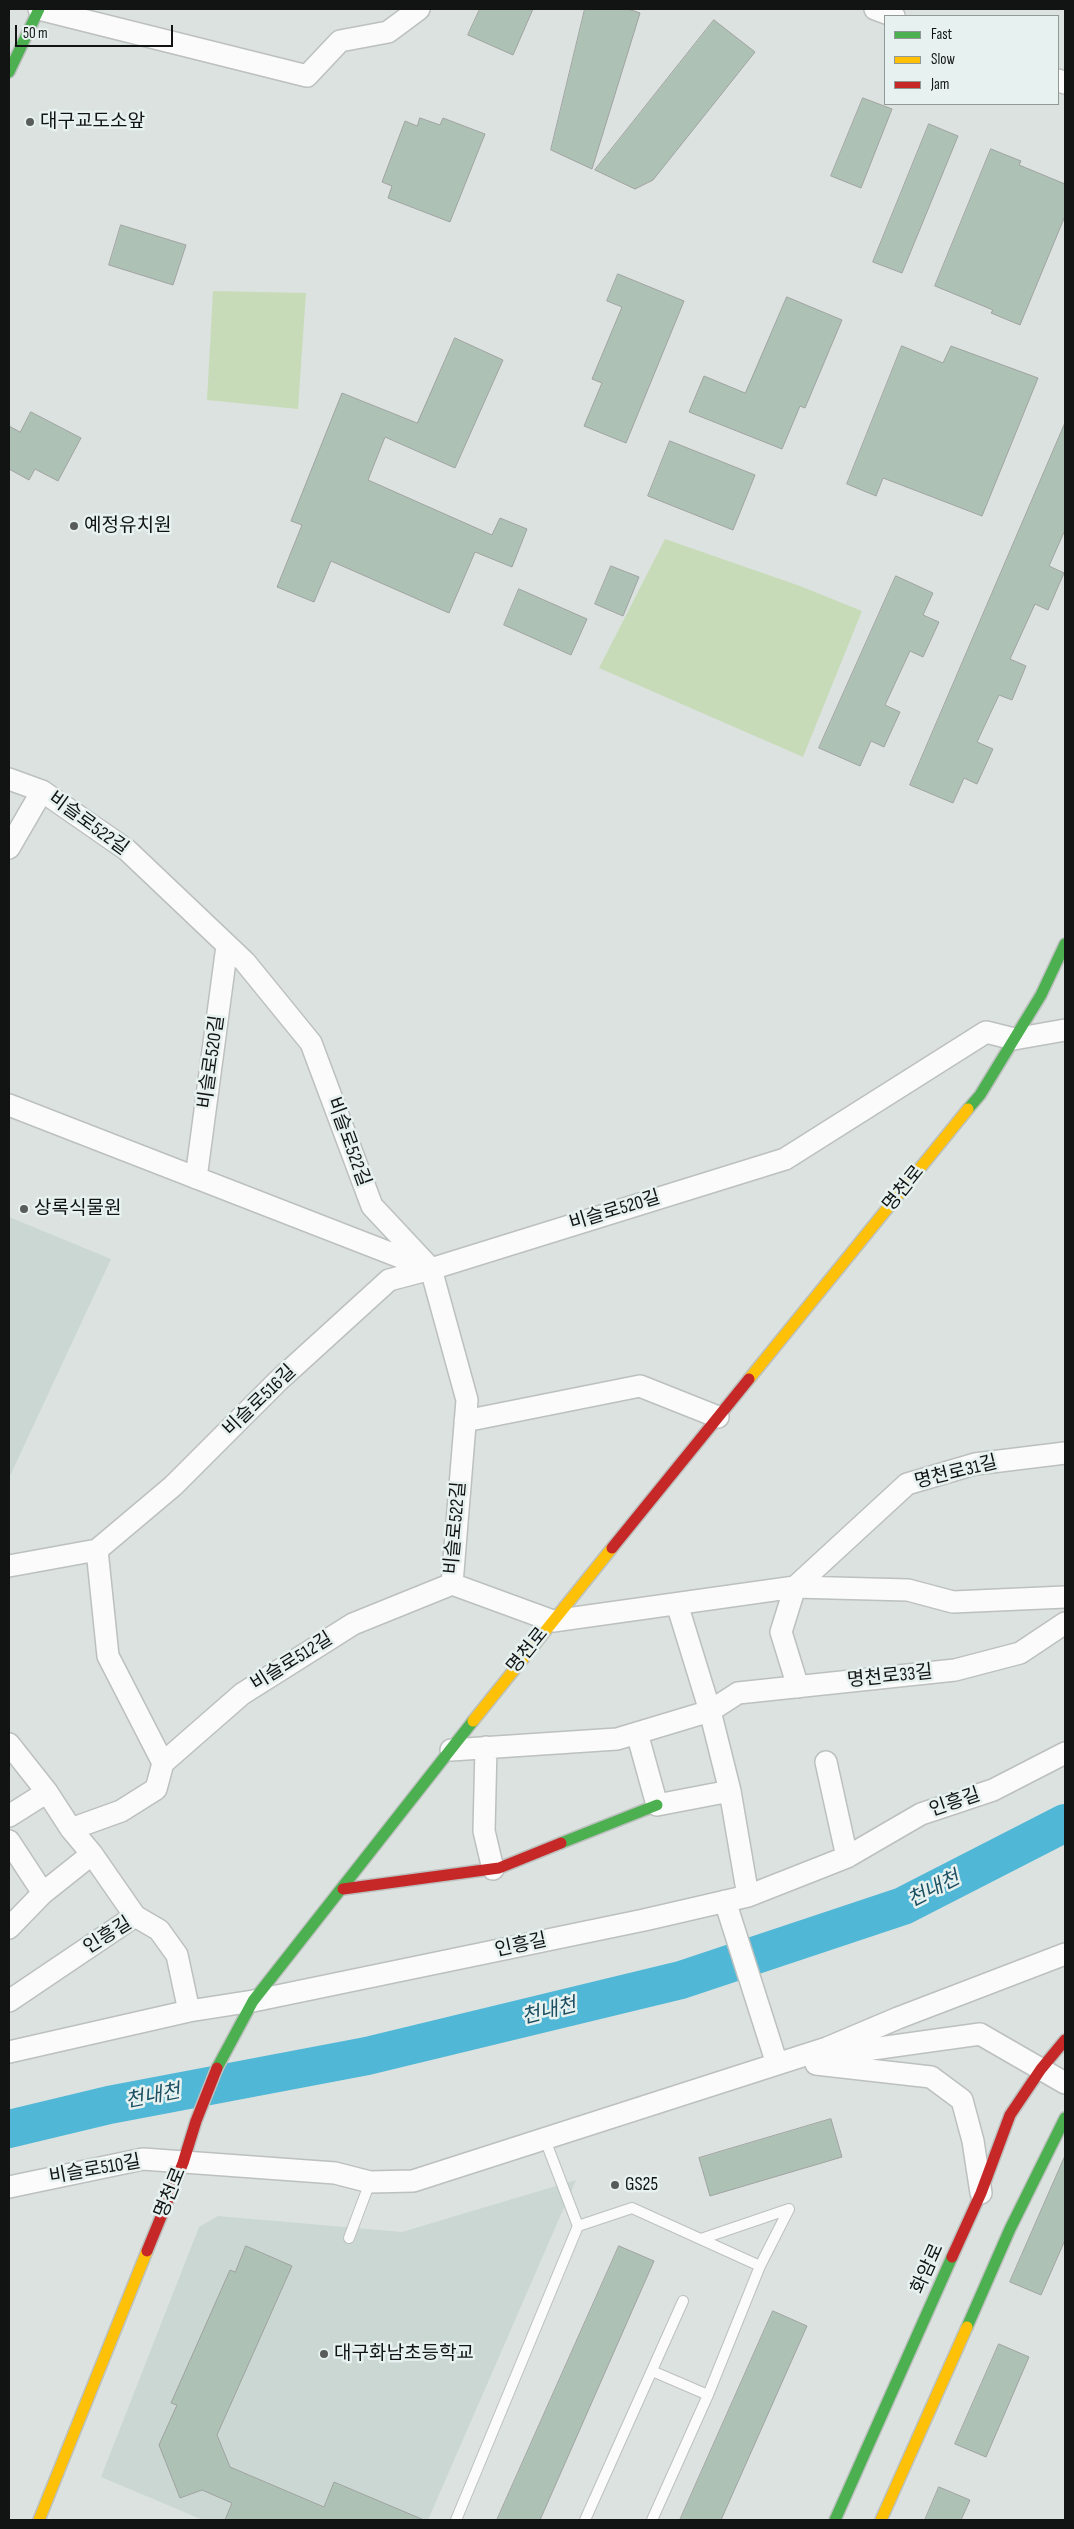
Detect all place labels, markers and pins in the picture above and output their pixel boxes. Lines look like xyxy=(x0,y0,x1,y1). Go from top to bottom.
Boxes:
place label: 대구교도소앞 xyxy=(40,111,145,133)
marker: 대구교도소앞 xyxy=(24,116,36,128)
place label: 예정유치원 xyxy=(84,515,171,537)
marker: 예정유치원 xyxy=(68,520,80,532)
place label: 상록식물원 xyxy=(34,1198,121,1220)
marker: 상록식물원 xyxy=(18,1203,30,1215)
place label: GS25 xyxy=(625,2174,658,2196)
marker: GS25 xyxy=(609,2179,621,2191)
place label: 대구화남초등학교 xyxy=(334,2343,474,2365)
marker: 대구화남초등학교 xyxy=(318,2348,330,2360)

